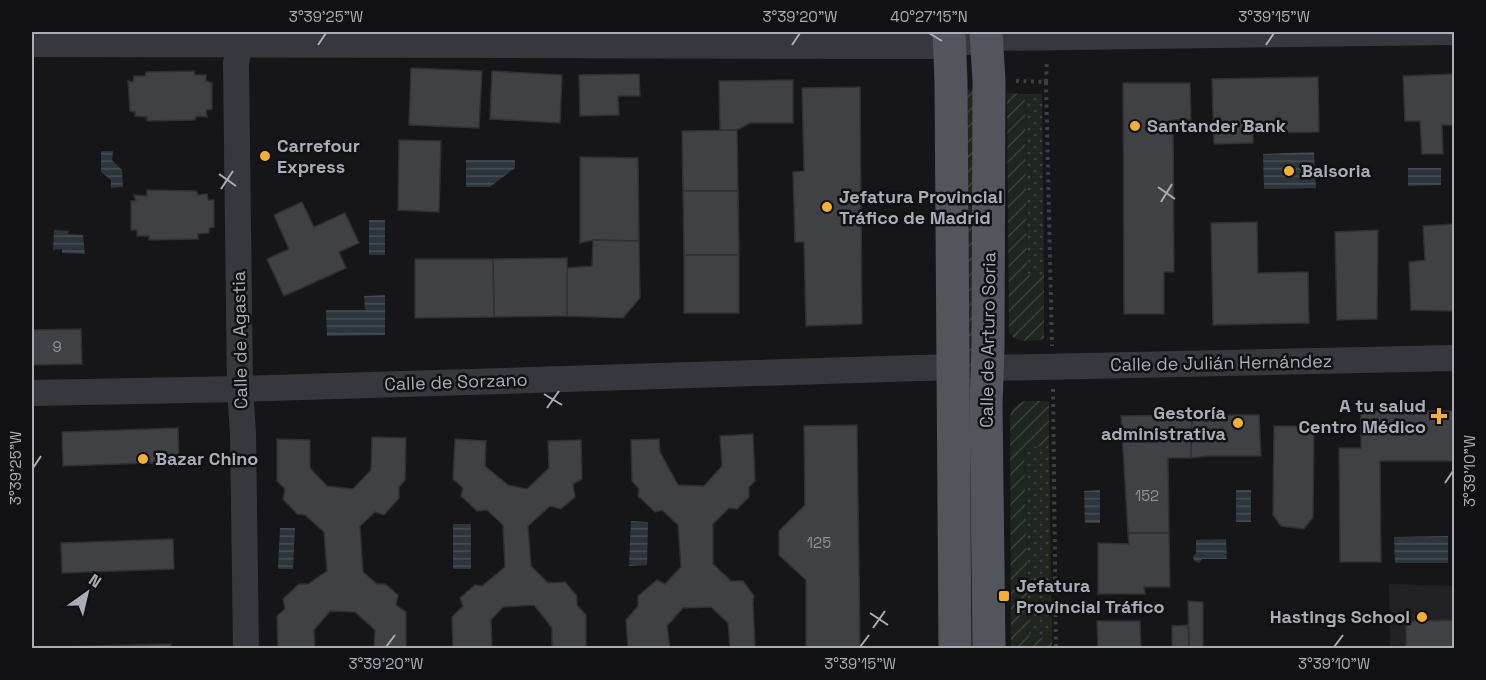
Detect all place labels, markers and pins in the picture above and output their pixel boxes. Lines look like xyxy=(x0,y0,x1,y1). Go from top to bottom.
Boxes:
place label: Santander Bank xyxy=(1147,114,1286,137)
marker: Santander Bank xyxy=(1128,119,1142,133)
place label: Carrefour Express xyxy=(277,134,360,178)
marker: Carrefour Express xyxy=(258,149,272,163)
place label: Balsoria xyxy=(1301,159,1372,182)
marker: Balsoria xyxy=(1282,164,1296,178)
place label: Jefatura Provincial Tráfico de Madrid xyxy=(839,185,1003,229)
marker: Jefatura Provincial Tráfico de Madrid xyxy=(820,200,834,214)
place label: A tu salud Centro Médico xyxy=(1298,394,1426,438)
place label: Gestoría administrativa xyxy=(1101,401,1227,445)
marker: A tu salud Centro Médico xyxy=(1430,407,1448,425)
marker: Gestoría administrativa xyxy=(1231,416,1245,430)
place label: Bazar Chino xyxy=(155,447,258,470)
marker: Bazar Chino xyxy=(136,452,150,466)
place label: Jefatura Provincial Tráfico xyxy=(1016,574,1164,618)
marker: Jefatura Provincial Tráfico xyxy=(997,589,1011,603)
place label: Hastings School xyxy=(1270,605,1410,628)
marker: Hastings School xyxy=(1415,610,1429,624)

